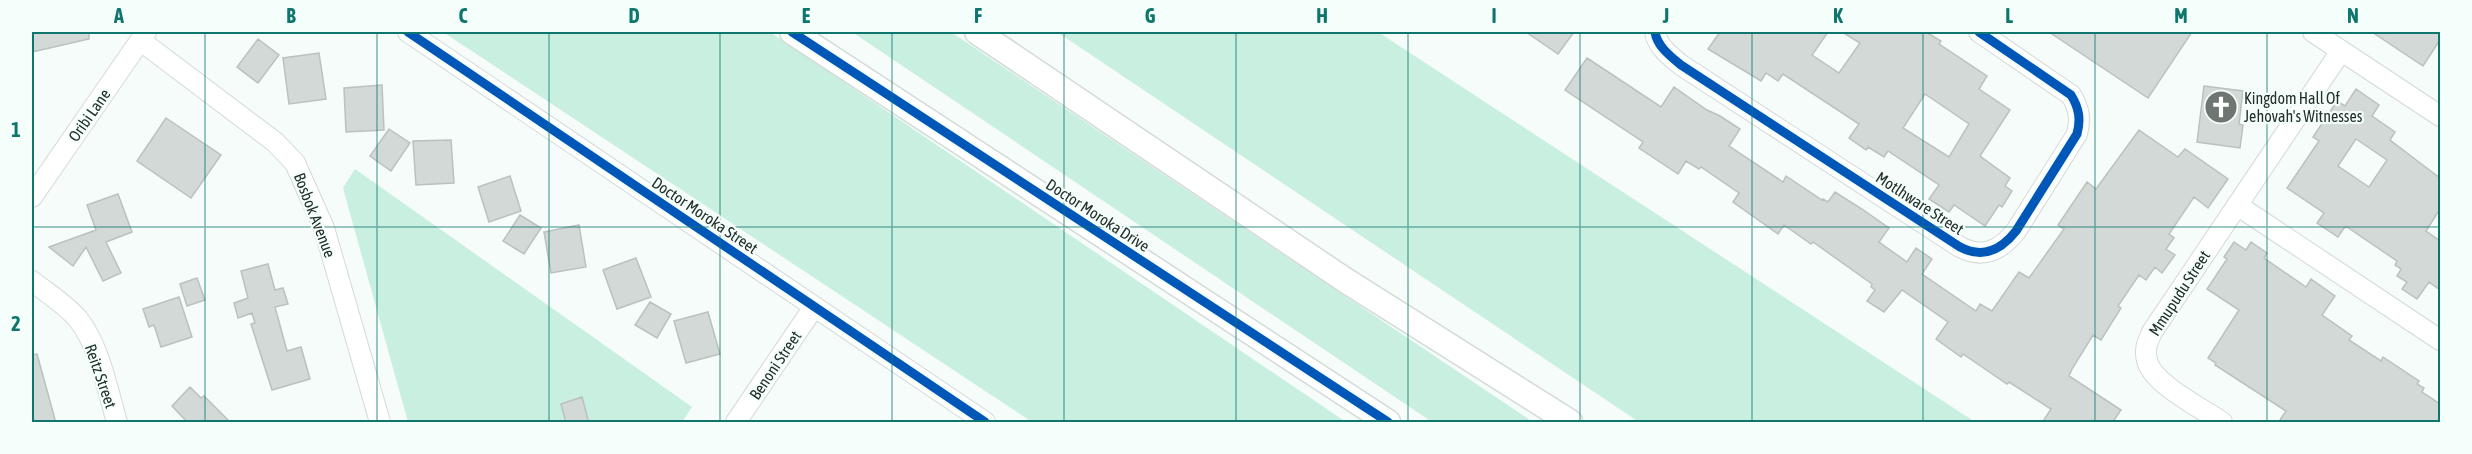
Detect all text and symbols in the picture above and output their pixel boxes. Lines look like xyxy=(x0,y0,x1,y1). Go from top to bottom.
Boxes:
text: A xyxy=(113,4,124,27)
text: B xyxy=(286,4,296,27)
text: C xyxy=(459,4,468,27)
text: D xyxy=(628,4,640,27)
text: E xyxy=(802,4,811,27)
text: F xyxy=(974,4,982,27)
text: G xyxy=(1145,4,1156,27)
text: H xyxy=(1316,4,1328,27)
text: I xyxy=(1491,4,1497,27)
text: J xyxy=(1662,4,1669,27)
text: K xyxy=(1833,4,1843,27)
text: L xyxy=(2005,4,2013,27)
text: M xyxy=(2174,4,2188,27)
text: N xyxy=(2347,4,2359,27)
street label: Oribi Lane xyxy=(64,85,114,145)
church icon: Kingdom Hall Of Jehovah's Witnesses xyxy=(2203,89,2239,125)
place label: Kingdom Hall Of Jehovah's Witnesses xyxy=(2244,89,2363,125)
text: 1 xyxy=(11,118,21,141)
street label: Motlhware Street xyxy=(1873,168,1968,238)
street label: Bosbok Avenue xyxy=(291,170,339,260)
street label: Doctor Moroka Street xyxy=(649,173,762,257)
street label: Doctor Moroka Drive xyxy=(1043,175,1153,255)
street label: Mmupudu Street xyxy=(2145,247,2214,339)
text: 2 xyxy=(11,312,21,335)
street label: Benoni Street xyxy=(745,327,805,403)
street label: Reitz Street xyxy=(82,342,120,411)

